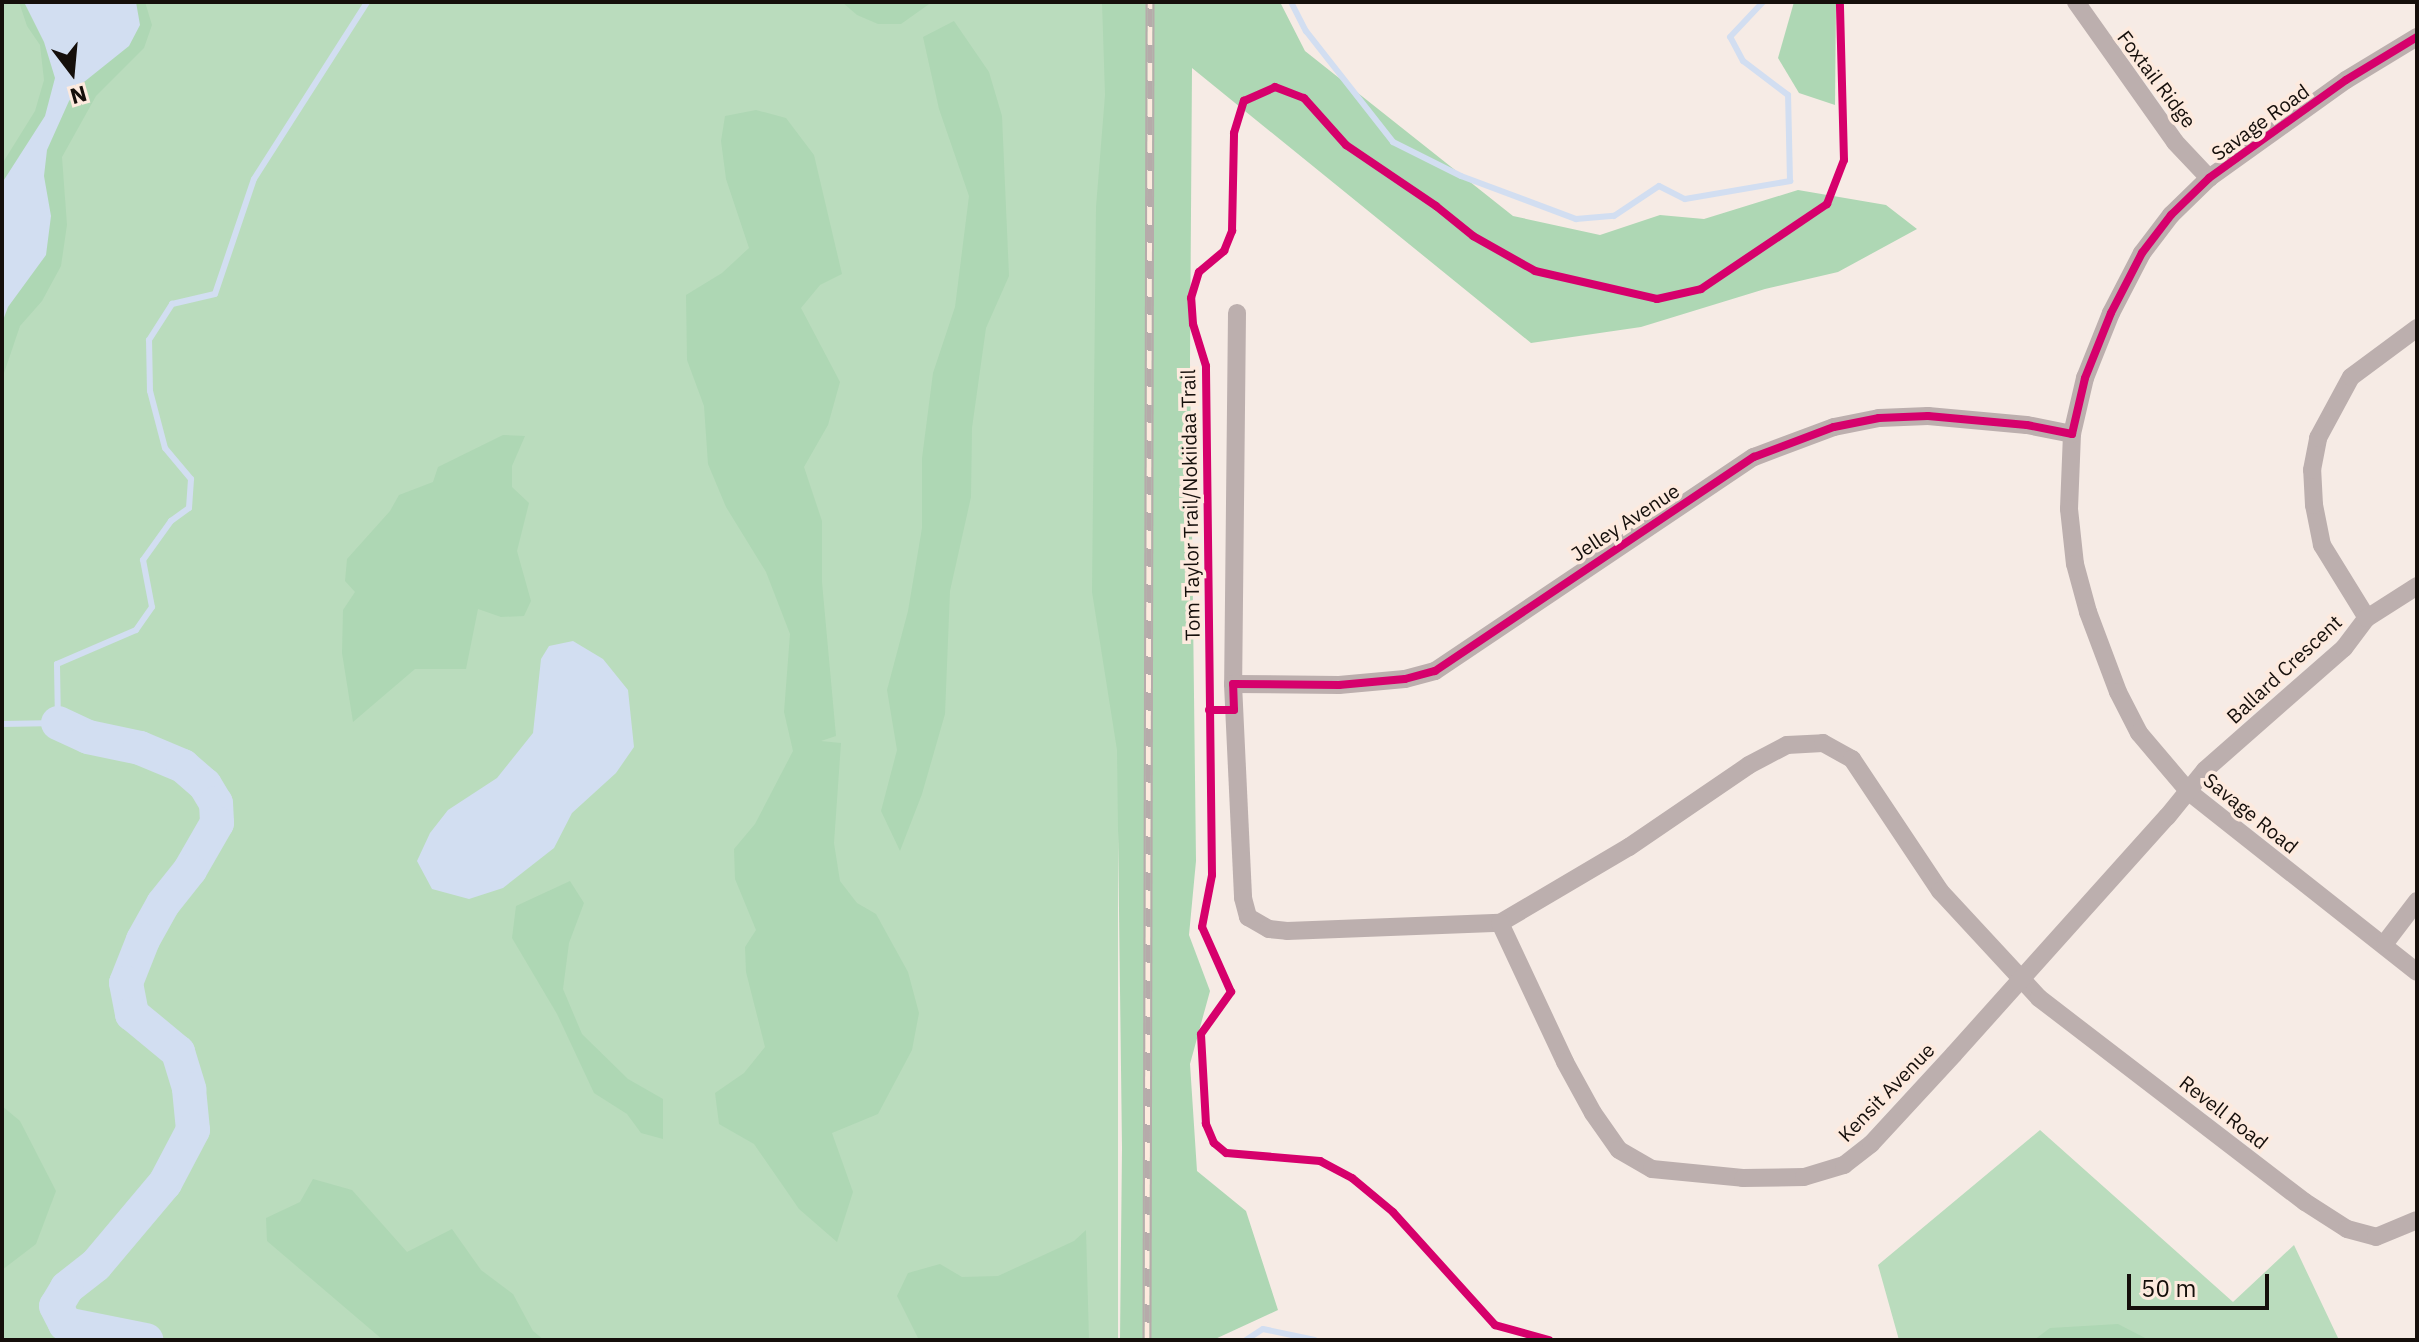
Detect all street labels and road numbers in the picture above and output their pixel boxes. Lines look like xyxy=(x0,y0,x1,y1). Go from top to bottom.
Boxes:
street label: Foxtail Ridge xyxy=(2113,26,2201,132)
street label: Savage Road xyxy=(2207,79,2313,165)
street label: Tom Taylor Trail/Nokiidaa Trail xyxy=(1176,369,1204,641)
street label: Jelley Avenue xyxy=(1566,478,1684,566)
street label: Ballard Crescent xyxy=(2222,610,2346,728)
street label: Savage Road xyxy=(2199,768,2303,858)
street label: Kensit Avenue xyxy=(1833,1038,1939,1146)
street label: Revell Road xyxy=(2175,1070,2273,1154)

